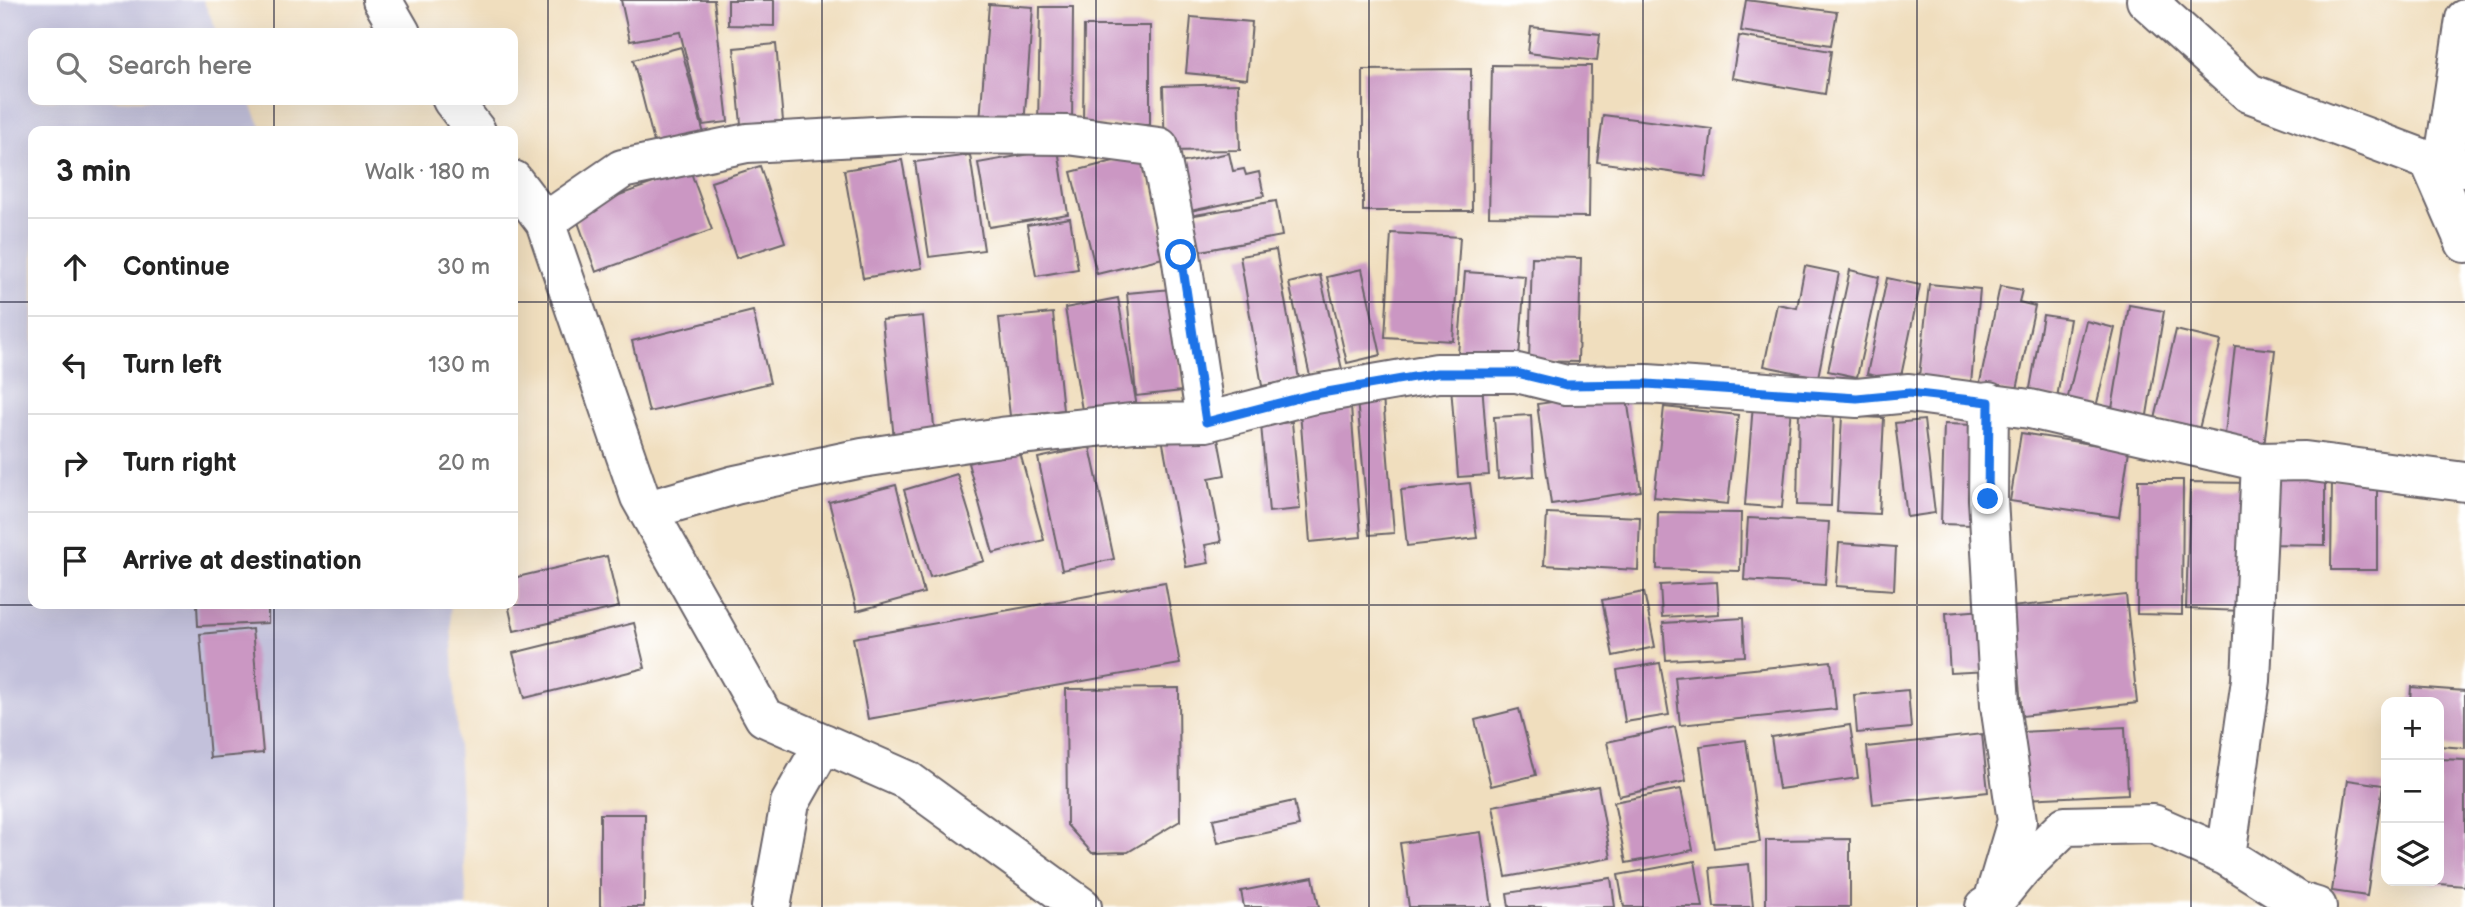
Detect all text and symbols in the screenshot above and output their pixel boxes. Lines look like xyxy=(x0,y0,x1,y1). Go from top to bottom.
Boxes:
search box xyxy=(28,28,518,105)
icon: search xyxy=(52,48,90,86)
text: Search here xyxy=(108,51,252,82)
text: 3 min xyxy=(56,154,131,190)
text: Walk · 180 m xyxy=(365,158,490,186)
route start xyxy=(1165,239,1196,270)
icon: ahead xyxy=(56,248,94,286)
text: Continue xyxy=(123,252,230,283)
text: 30 m xyxy=(437,253,490,281)
icon: left xyxy=(56,346,94,384)
text: Turn left xyxy=(123,350,222,381)
text: 130 m xyxy=(428,351,490,379)
icon: right xyxy=(56,444,94,482)
text: Turn right xyxy=(123,448,236,479)
text: 20 m xyxy=(438,449,490,477)
route end xyxy=(1972,483,2003,514)
icon: arrive xyxy=(56,542,94,580)
text: Arrive at destination xyxy=(123,546,362,577)
map controls xyxy=(2381,697,2444,886)
button: + xyxy=(2381,697,2444,760)
button: − xyxy=(2381,760,2444,823)
button: layers xyxy=(2381,823,2444,886)

